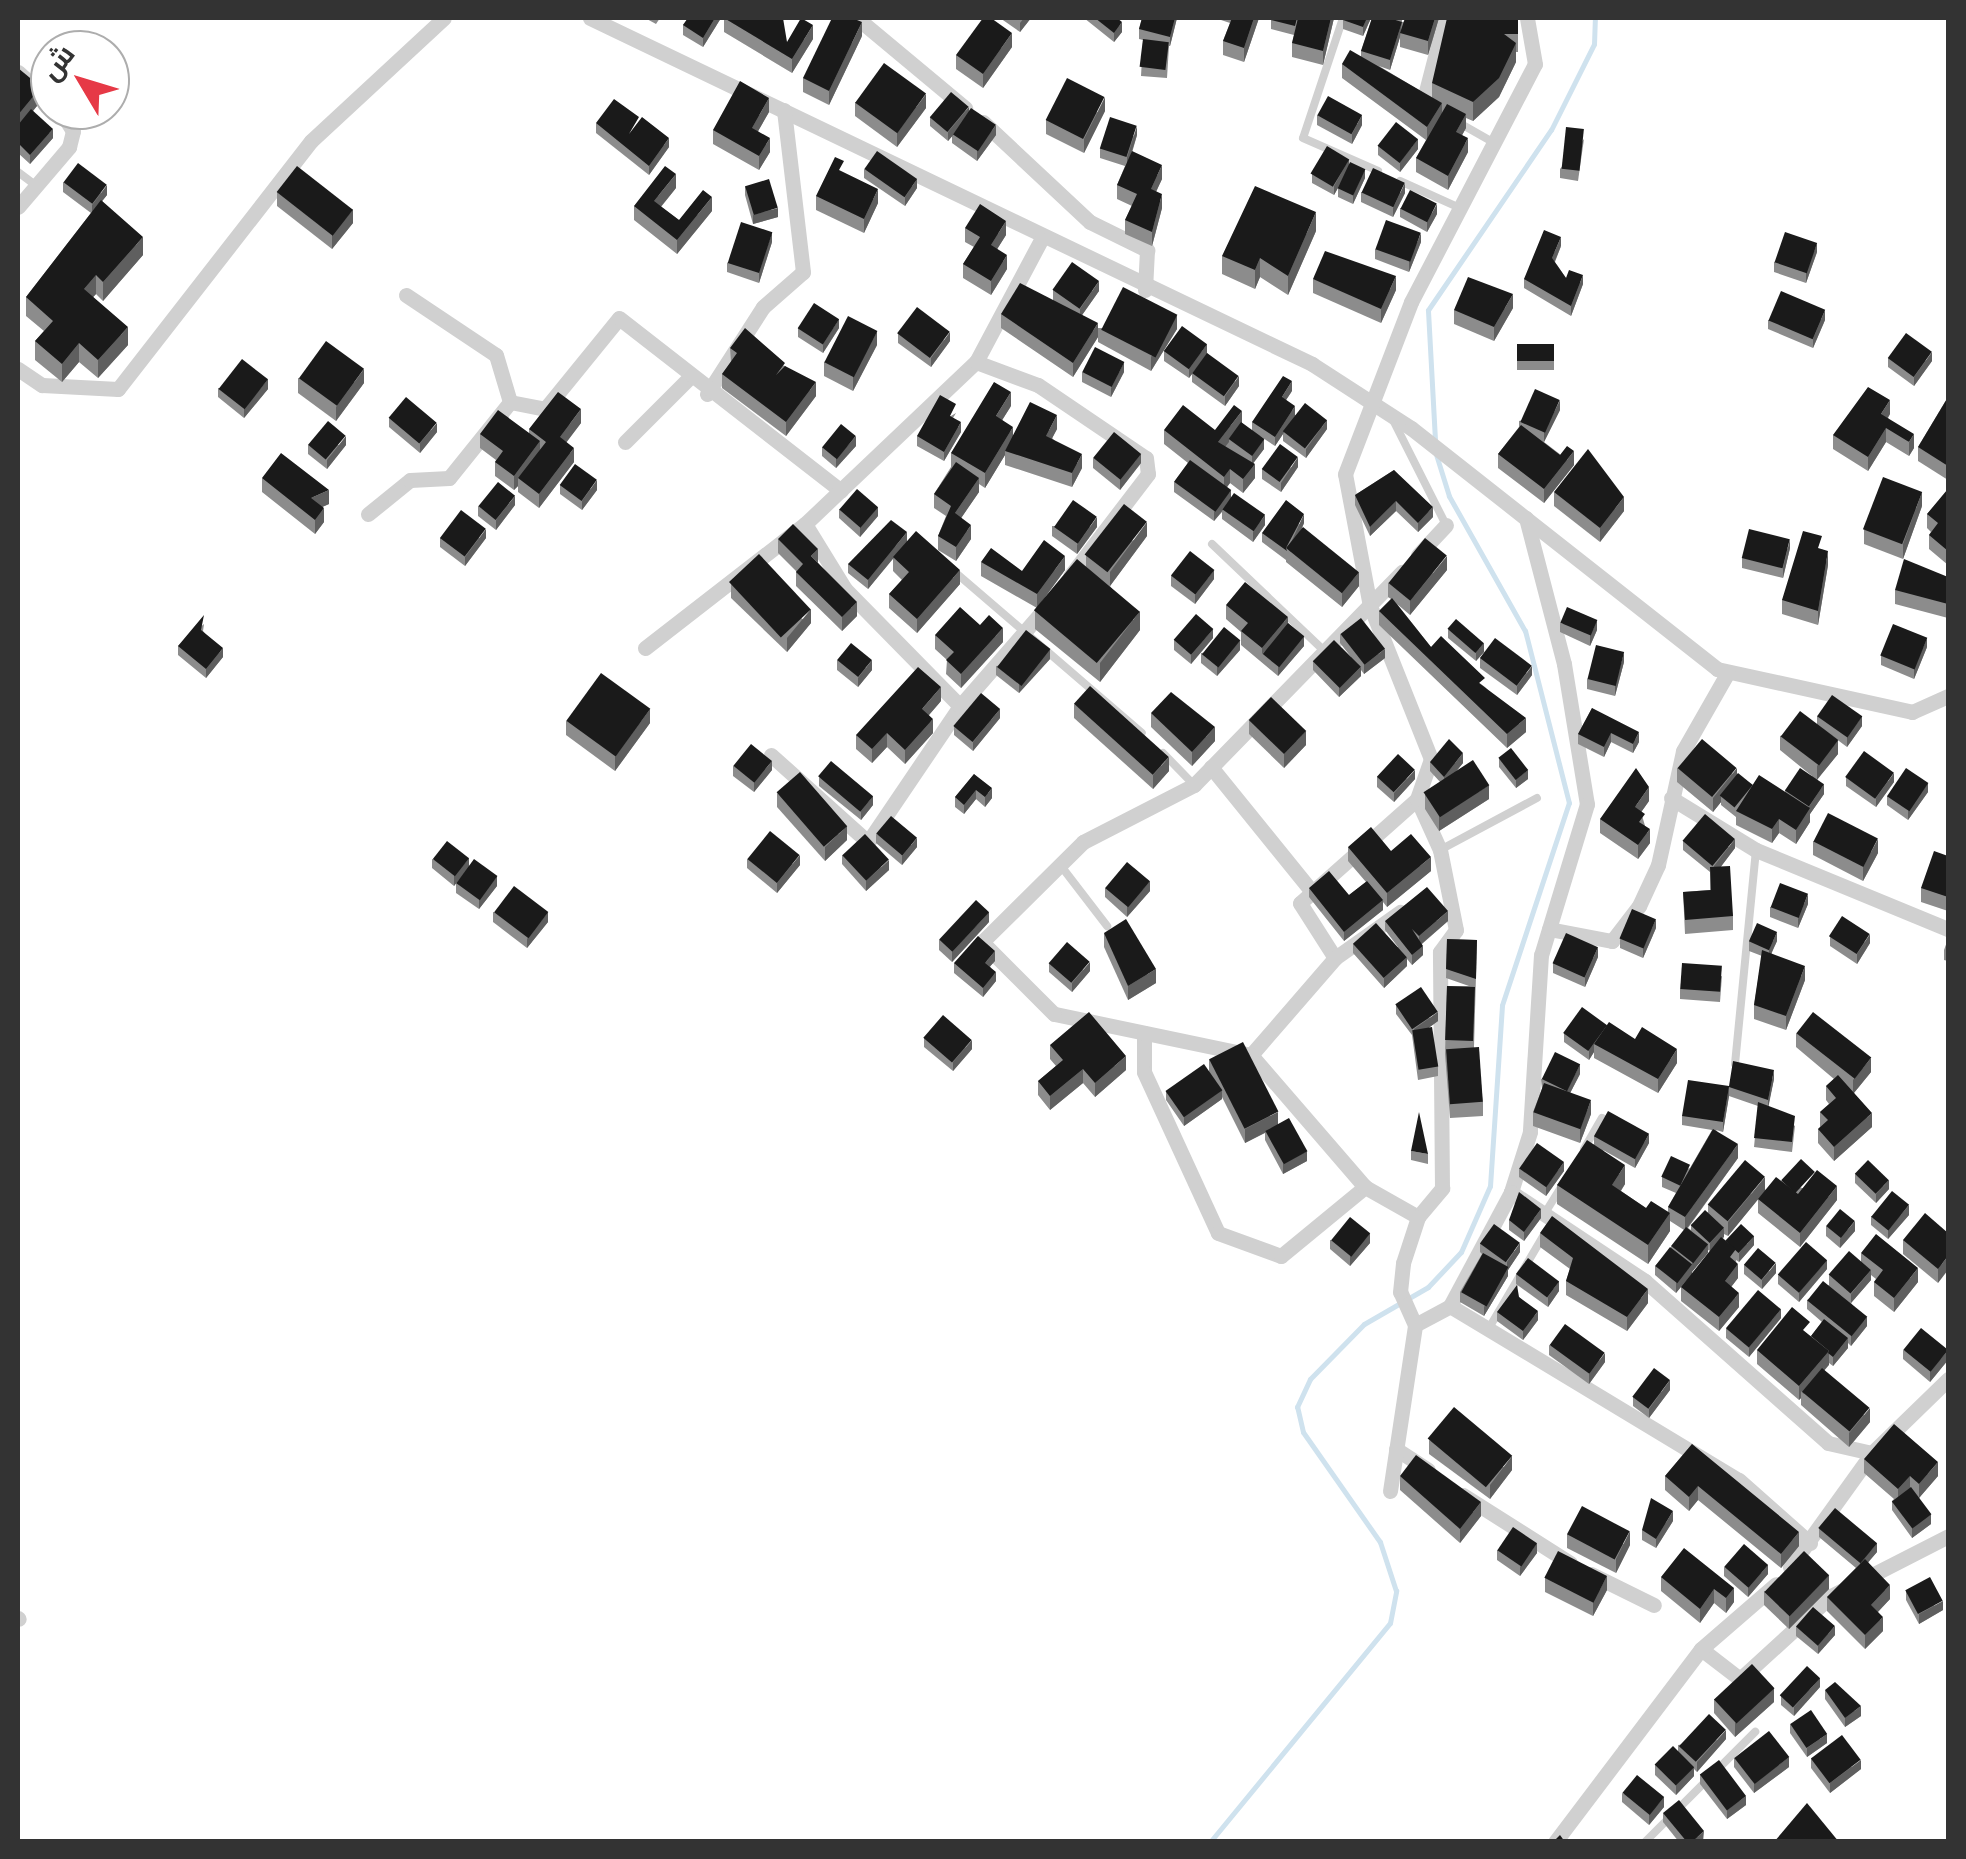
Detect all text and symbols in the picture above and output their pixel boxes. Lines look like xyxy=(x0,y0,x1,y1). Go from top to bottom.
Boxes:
north arrow xyxy=(30,30,130,130)
text: ش xyxy=(34,39,81,86)

